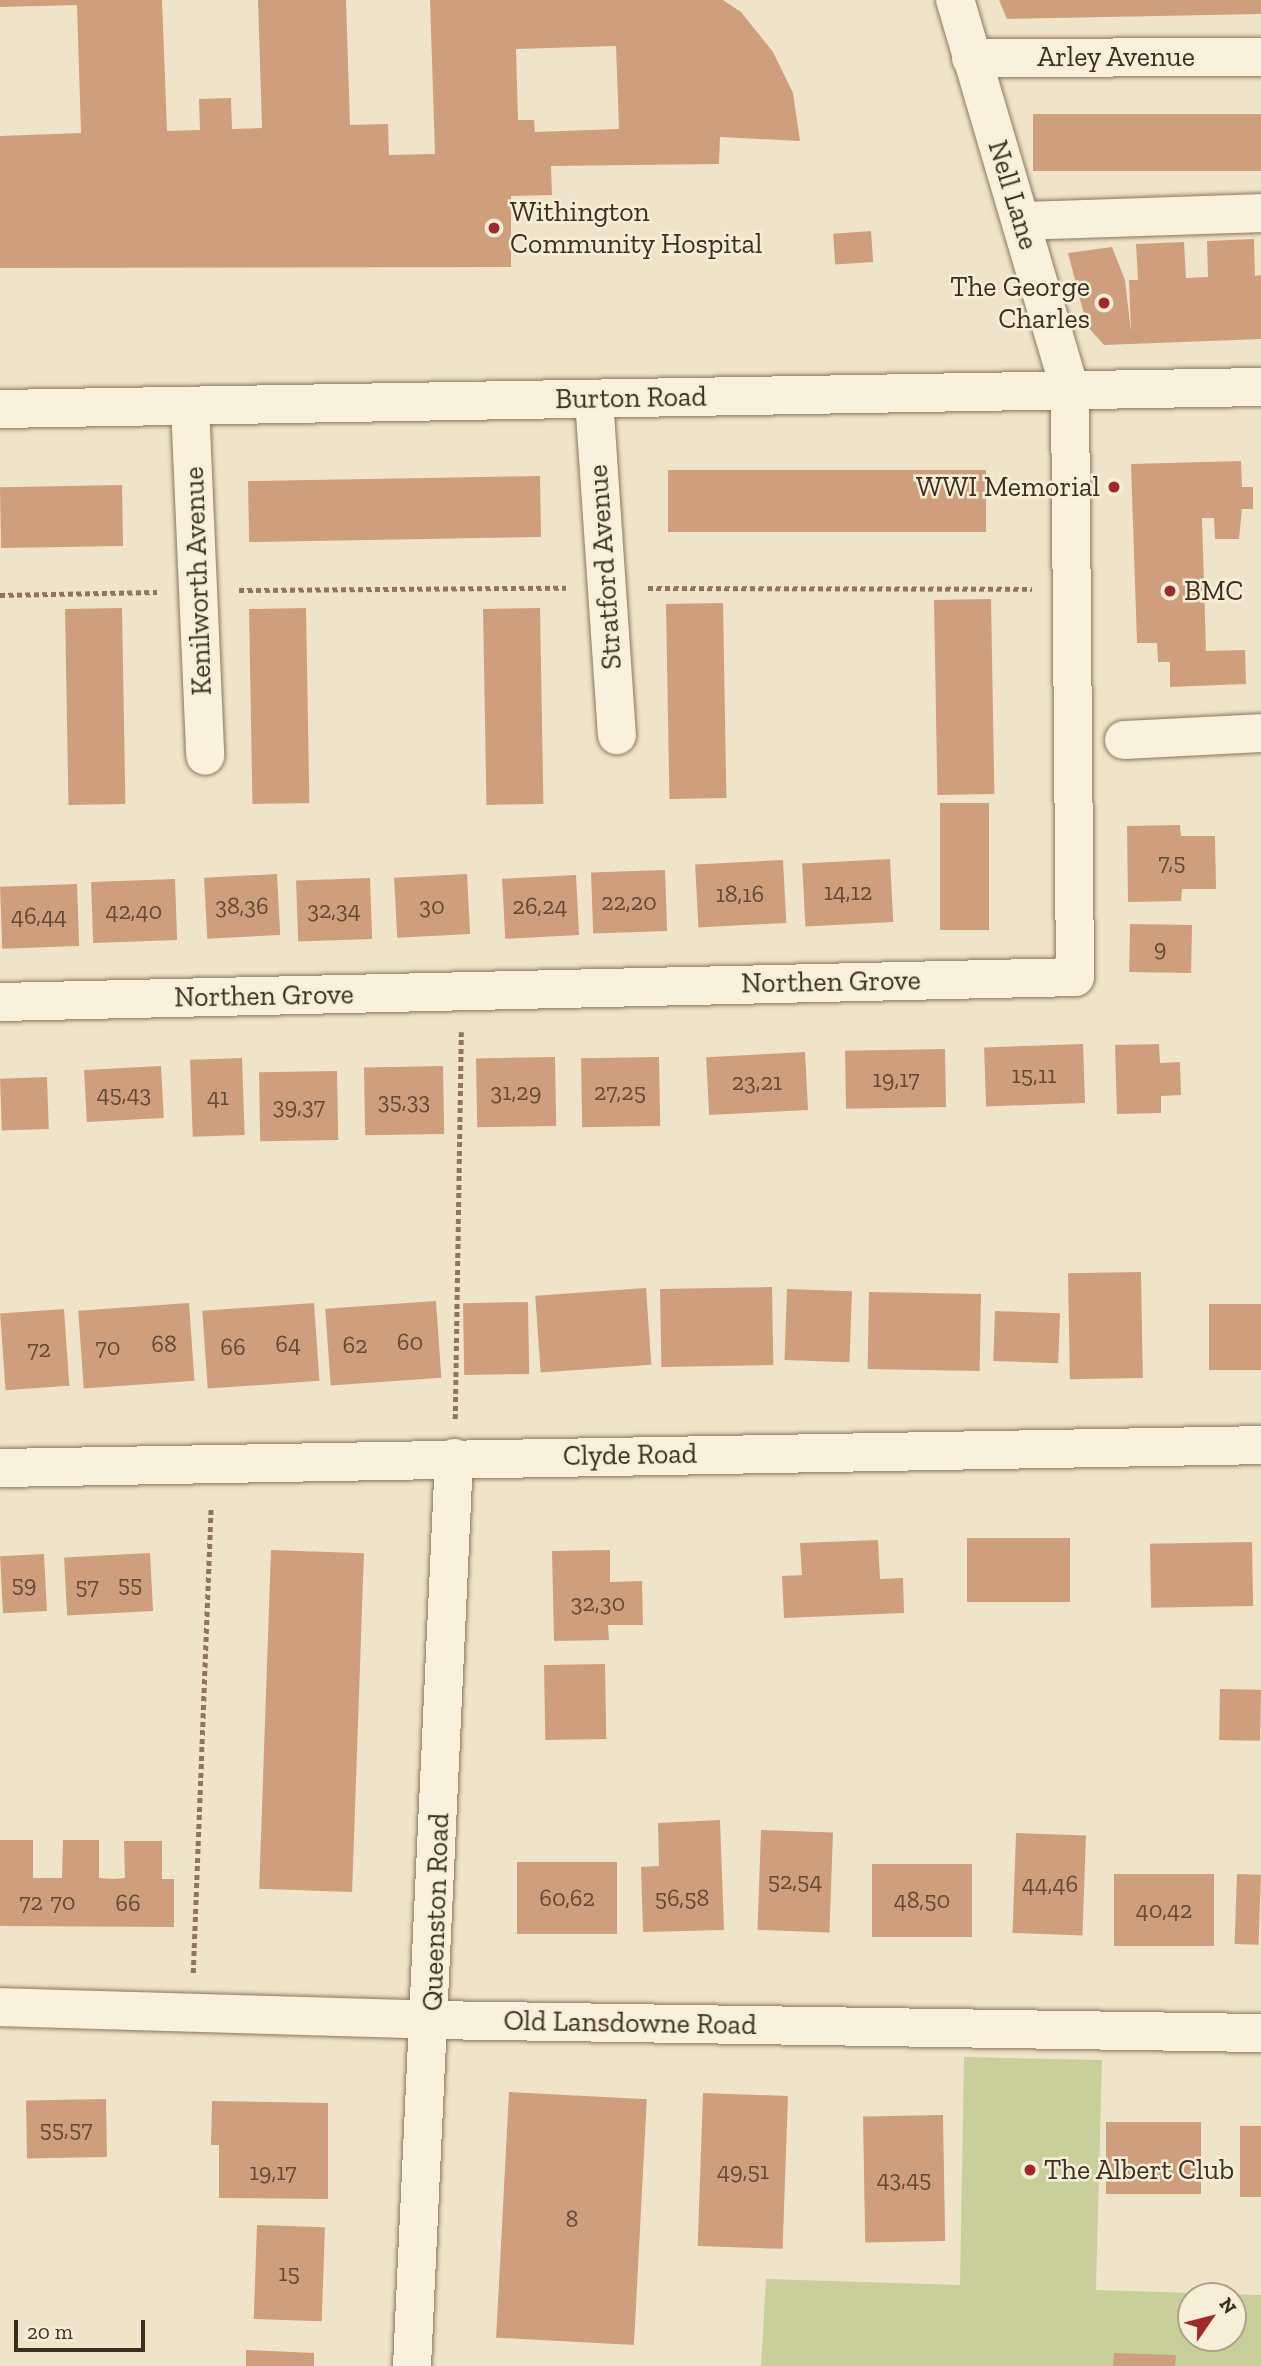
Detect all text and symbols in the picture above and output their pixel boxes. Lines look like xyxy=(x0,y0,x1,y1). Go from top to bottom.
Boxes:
street label: Arley Avenue xyxy=(1036,40,1196,74)
street label: Nell Lane xyxy=(980,136,1046,254)
place label: Withington Community Hospital xyxy=(510,195,763,261)
marker: Withington Community Hospital xyxy=(484,218,504,238)
place label: The George Charles xyxy=(950,270,1090,336)
marker: The George Charles xyxy=(1096,295,1112,311)
street label: Burton Road xyxy=(555,380,707,416)
street label: Stratford Avenue xyxy=(581,463,629,671)
street label: Kenilworth Avenue xyxy=(177,465,219,697)
place label: WWI Memorial xyxy=(916,470,1100,504)
marker: WWI Memorial xyxy=(1106,479,1122,495)
place label: BMC xyxy=(1184,574,1243,608)
marker: BMC xyxy=(1162,583,1178,599)
house number: 7,5 xyxy=(1158,848,1186,876)
house number: 14,12 xyxy=(824,878,872,906)
house number: 18,16 xyxy=(716,880,764,908)
house number: 22,20 xyxy=(601,888,657,916)
house number: 38,36 xyxy=(215,892,269,920)
house number: 30 xyxy=(419,892,445,920)
house number: 26,24 xyxy=(513,892,567,920)
house number: 32,34 xyxy=(307,896,361,924)
house number: 42,40 xyxy=(106,897,162,925)
house number: 46,44 xyxy=(11,902,67,930)
house number: 9 xyxy=(1154,934,1166,962)
street label: Northen Grove xyxy=(741,964,921,1000)
street label: Northen Grove xyxy=(174,978,354,1014)
house number: 15,11 xyxy=(1012,1061,1056,1089)
house number: 19,17 xyxy=(873,1065,919,1093)
house number: 23,21 xyxy=(732,1068,782,1096)
house number: 31,29 xyxy=(491,1078,541,1106)
house number: 27,25 xyxy=(594,1078,646,1106)
house number: 45,43 xyxy=(97,1080,151,1108)
house number: 41 xyxy=(207,1083,229,1111)
house number: 35,33 xyxy=(378,1087,430,1115)
house number: 39,37 xyxy=(273,1092,325,1120)
house number: 60 xyxy=(397,1328,423,1356)
house number: 68 xyxy=(151,1330,177,1358)
house number: 64 xyxy=(275,1330,301,1358)
house number: 62 xyxy=(342,1331,368,1359)
house number: 70 xyxy=(95,1333,121,1361)
house number: 66 xyxy=(220,1333,246,1361)
house number: 72 xyxy=(27,1335,51,1363)
street label: Clyde Road xyxy=(563,1437,697,1473)
house number: 59 xyxy=(11,1570,37,1598)
house number: 55 xyxy=(118,1570,142,1598)
house number: 57 xyxy=(75,1572,99,1600)
house number: 32,30 xyxy=(571,1589,625,1617)
street label: Queenston Road xyxy=(416,1812,456,2012)
house number: 52,54 xyxy=(768,1867,822,1895)
house number: 44,46 xyxy=(1022,1870,1078,1898)
house number: 60,62 xyxy=(539,1884,595,1912)
house number: 56,58 xyxy=(655,1884,709,1912)
house number: 48,50 xyxy=(894,1886,950,1914)
house number: 72 xyxy=(19,1888,43,1916)
house number: 70 xyxy=(50,1888,76,1916)
house number: 66 xyxy=(115,1889,141,1917)
house number: 40,42 xyxy=(1136,1896,1192,1924)
street label: Old Lansdowne Road xyxy=(503,2004,757,2042)
house number: 55,57 xyxy=(40,2115,92,2143)
place label: The Albert Club xyxy=(1044,2153,1235,2187)
house number: 49,51 xyxy=(717,2157,769,2185)
house number: 19,17 xyxy=(250,2158,296,2186)
marker: The Albert Club xyxy=(1022,2162,1038,2178)
house number: 43,45 xyxy=(877,2165,931,2193)
house number: 8 xyxy=(566,2205,578,2233)
house number: 15 xyxy=(278,2259,300,2287)
north arrow xyxy=(1177,2282,1247,2352)
text: N xyxy=(1214,2293,1242,2318)
scale bar xyxy=(18,2306,149,2350)
text: 20 m xyxy=(27,2319,73,2344)

